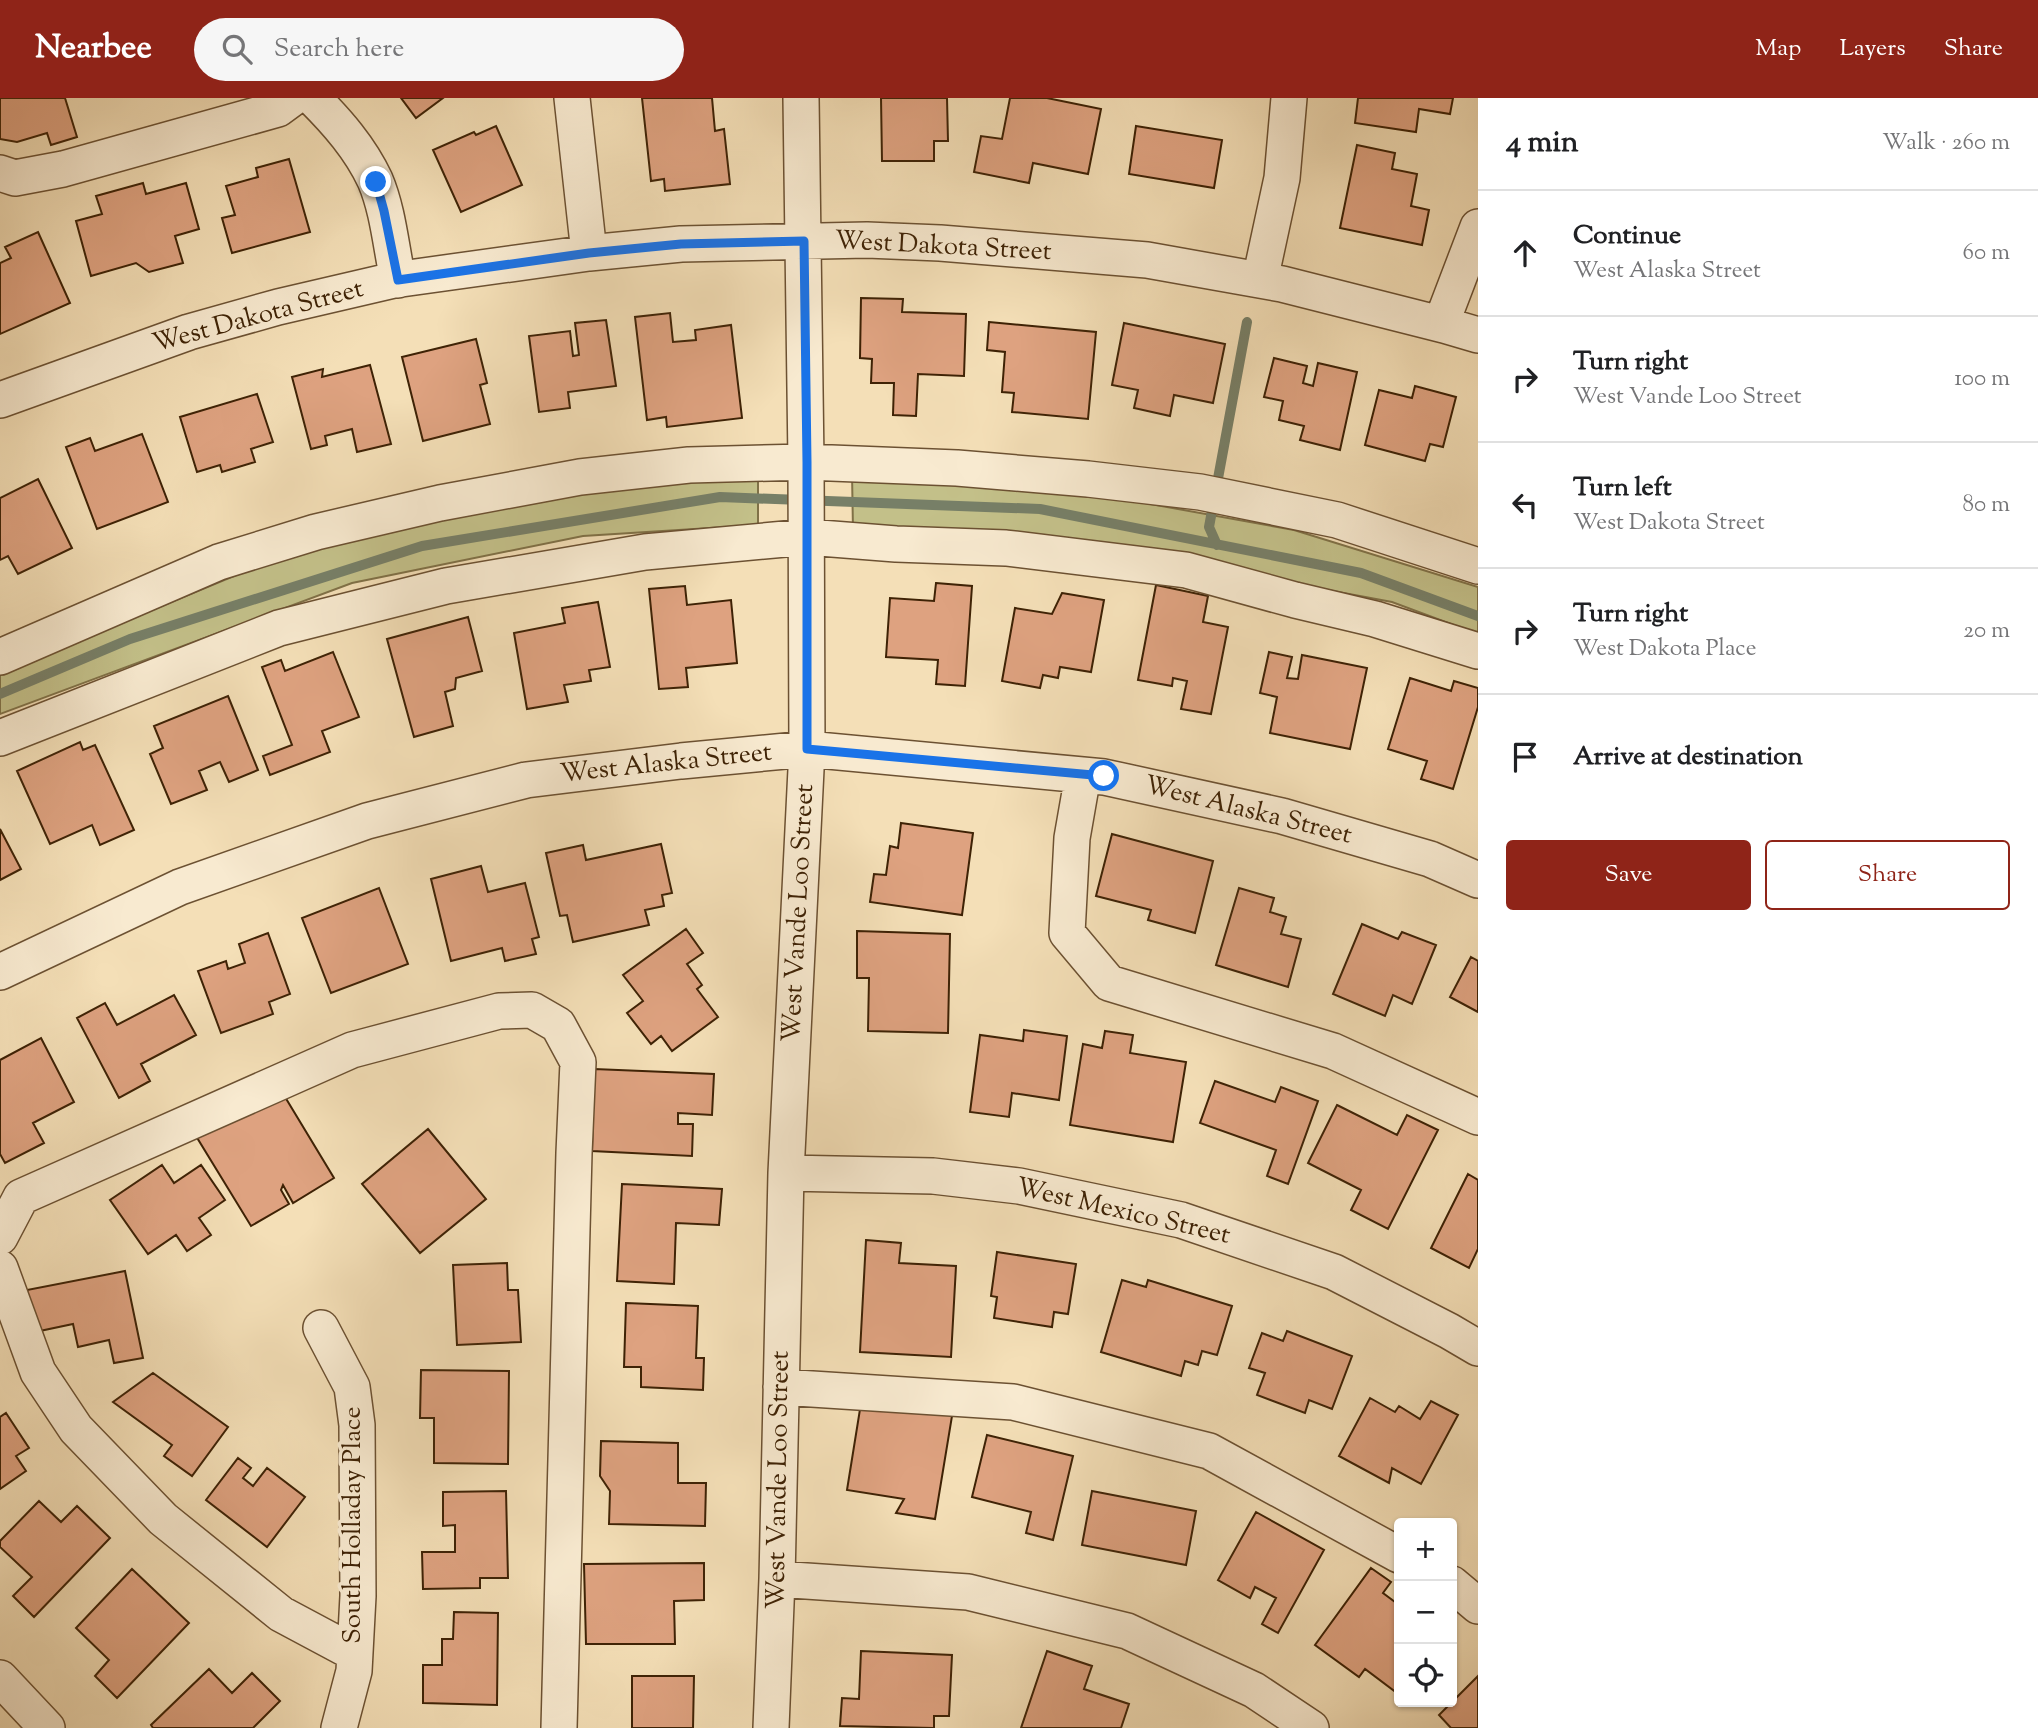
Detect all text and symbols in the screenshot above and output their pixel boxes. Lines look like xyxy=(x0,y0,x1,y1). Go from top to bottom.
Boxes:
search box xyxy=(194,18,684,81)
text: Nearbee xyxy=(35,25,152,73)
icon: search xyxy=(218,30,256,68)
text: Search here xyxy=(274,31,404,68)
text: Map xyxy=(1755,32,1801,66)
text: Layers xyxy=(1839,32,1906,66)
text: Share xyxy=(1944,32,2003,66)
text: 4 min xyxy=(1506,122,1579,165)
text: Walk · 260 m xyxy=(1882,127,2010,160)
route end xyxy=(360,166,391,197)
text: Continue xyxy=(1573,218,1681,255)
street label: West Dakota Street xyxy=(834,223,1052,271)
icon: ahead xyxy=(1506,234,1544,272)
text: 60 m xyxy=(1962,237,2010,270)
text: West Alaska Street xyxy=(1573,255,1761,288)
street label: West Dakota Street xyxy=(148,271,368,363)
text: Turn right xyxy=(1573,344,1688,381)
icon: right xyxy=(1506,360,1544,398)
text: 100 m xyxy=(1954,363,2010,396)
text: West Vande Loo Street xyxy=(1573,381,1802,414)
text: Turn left xyxy=(1573,470,1672,507)
icon: left xyxy=(1506,486,1544,524)
text: 80 m xyxy=(1962,489,2010,522)
text: West Dakota Street xyxy=(1573,507,1765,540)
text: Turn right xyxy=(1573,596,1688,633)
icon: right xyxy=(1506,612,1544,650)
text: 20 m xyxy=(1963,615,2010,648)
text: West Dakota Place xyxy=(1573,633,1756,666)
street label: West Alaska Street xyxy=(558,734,774,794)
icon: arrive xyxy=(1506,738,1544,776)
text: Arrive at destination xyxy=(1573,739,1803,776)
route start xyxy=(1088,760,1119,791)
street label: West Alaska Street xyxy=(1140,767,1356,855)
street label: West Vande Loo Street xyxy=(774,783,824,1043)
button: Save xyxy=(1506,840,1751,910)
button: Share xyxy=(1765,840,2010,910)
street label: West Mexico Street xyxy=(1012,1169,1234,1255)
street label: West Vande Loo Street xyxy=(758,1350,800,1610)
street label: South Holladay Place xyxy=(335,1406,372,1644)
map controls xyxy=(1394,1518,1457,1707)
button: + xyxy=(1394,1518,1457,1581)
button: − xyxy=(1394,1581,1457,1644)
button: locate xyxy=(1394,1644,1457,1707)

